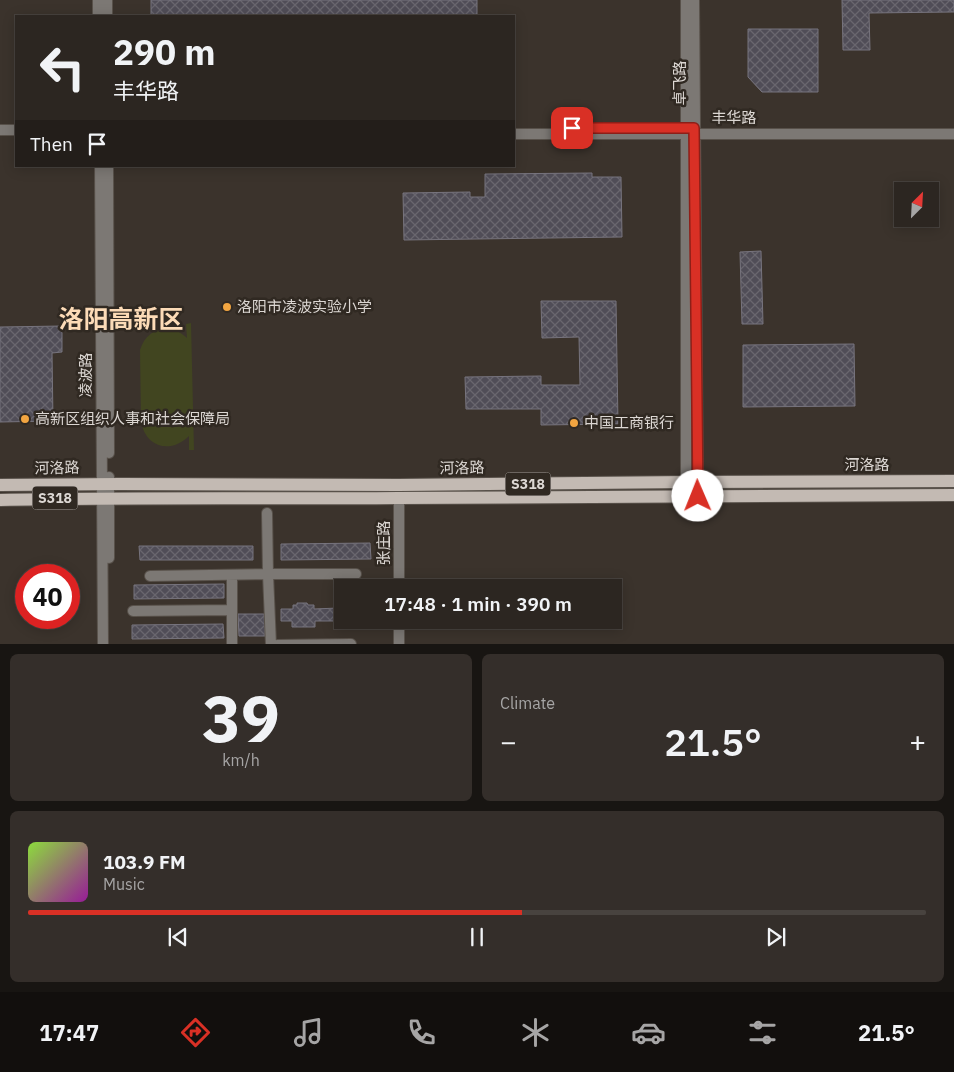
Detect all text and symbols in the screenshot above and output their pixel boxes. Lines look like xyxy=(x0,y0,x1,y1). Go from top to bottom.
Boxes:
text: 290 m xyxy=(113,29,216,75)
icon: left xyxy=(30,35,95,100)
street label: 卓飞路 xyxy=(670,60,689,106)
text: 丰华路 xyxy=(113,76,179,105)
pin xyxy=(551,107,593,149)
street label: 丰华路 xyxy=(711,108,757,127)
icon: arrive xyxy=(558,114,586,142)
icon: arrive xyxy=(83,130,111,158)
text: Then xyxy=(30,132,73,156)
north arrow xyxy=(894,182,939,228)
map controls xyxy=(894,182,939,227)
place label: 洛阳市凌波实验小学 xyxy=(237,297,372,316)
marker: 洛阳市凌波实验小学 xyxy=(221,301,233,313)
district label: 洛阳高新区 xyxy=(58,302,184,335)
street label: 凌波路 xyxy=(76,352,95,398)
place label: 高新区组织人事和社会保障局 xyxy=(35,409,230,428)
marker: 高新区组织人事和社会保障局 xyxy=(19,413,31,425)
place label: 中国工商银行 xyxy=(584,413,674,432)
marker: 中国工商银行 xyxy=(568,417,580,429)
street label: 河洛路 xyxy=(844,455,890,474)
street label: 河洛路 xyxy=(34,458,80,477)
street label: 河洛路 xyxy=(439,458,485,477)
position arrow xyxy=(671,469,723,521)
road number: S318 xyxy=(506,472,550,496)
road number: S318 xyxy=(32,486,78,509)
street label: 张庄路 xyxy=(374,520,393,566)
speed limit sign: 40 xyxy=(15,564,80,629)
text: 17:48 · 1 min · 390 m xyxy=(384,592,572,616)
text: 39 xyxy=(202,675,280,760)
text: Climate xyxy=(500,693,555,713)
text: 21.5° xyxy=(664,717,762,766)
text: − xyxy=(500,723,517,760)
text: + xyxy=(909,723,926,760)
text: km/h xyxy=(222,750,260,770)
text: 103.9 FM xyxy=(103,850,186,874)
text: Music xyxy=(103,874,145,894)
icon: previous xyxy=(164,923,192,951)
icon: pause xyxy=(463,923,491,951)
icon: next xyxy=(762,923,790,951)
icon: directions xyxy=(178,1015,213,1050)
icon: music xyxy=(291,1015,326,1050)
icon: phone xyxy=(404,1015,439,1050)
icon: climate xyxy=(518,1015,553,1050)
icon: car xyxy=(631,1015,666,1050)
icon: filters xyxy=(745,1015,780,1050)
text: 17:47 xyxy=(39,1018,99,1047)
text: 21.5° xyxy=(858,1018,915,1047)

